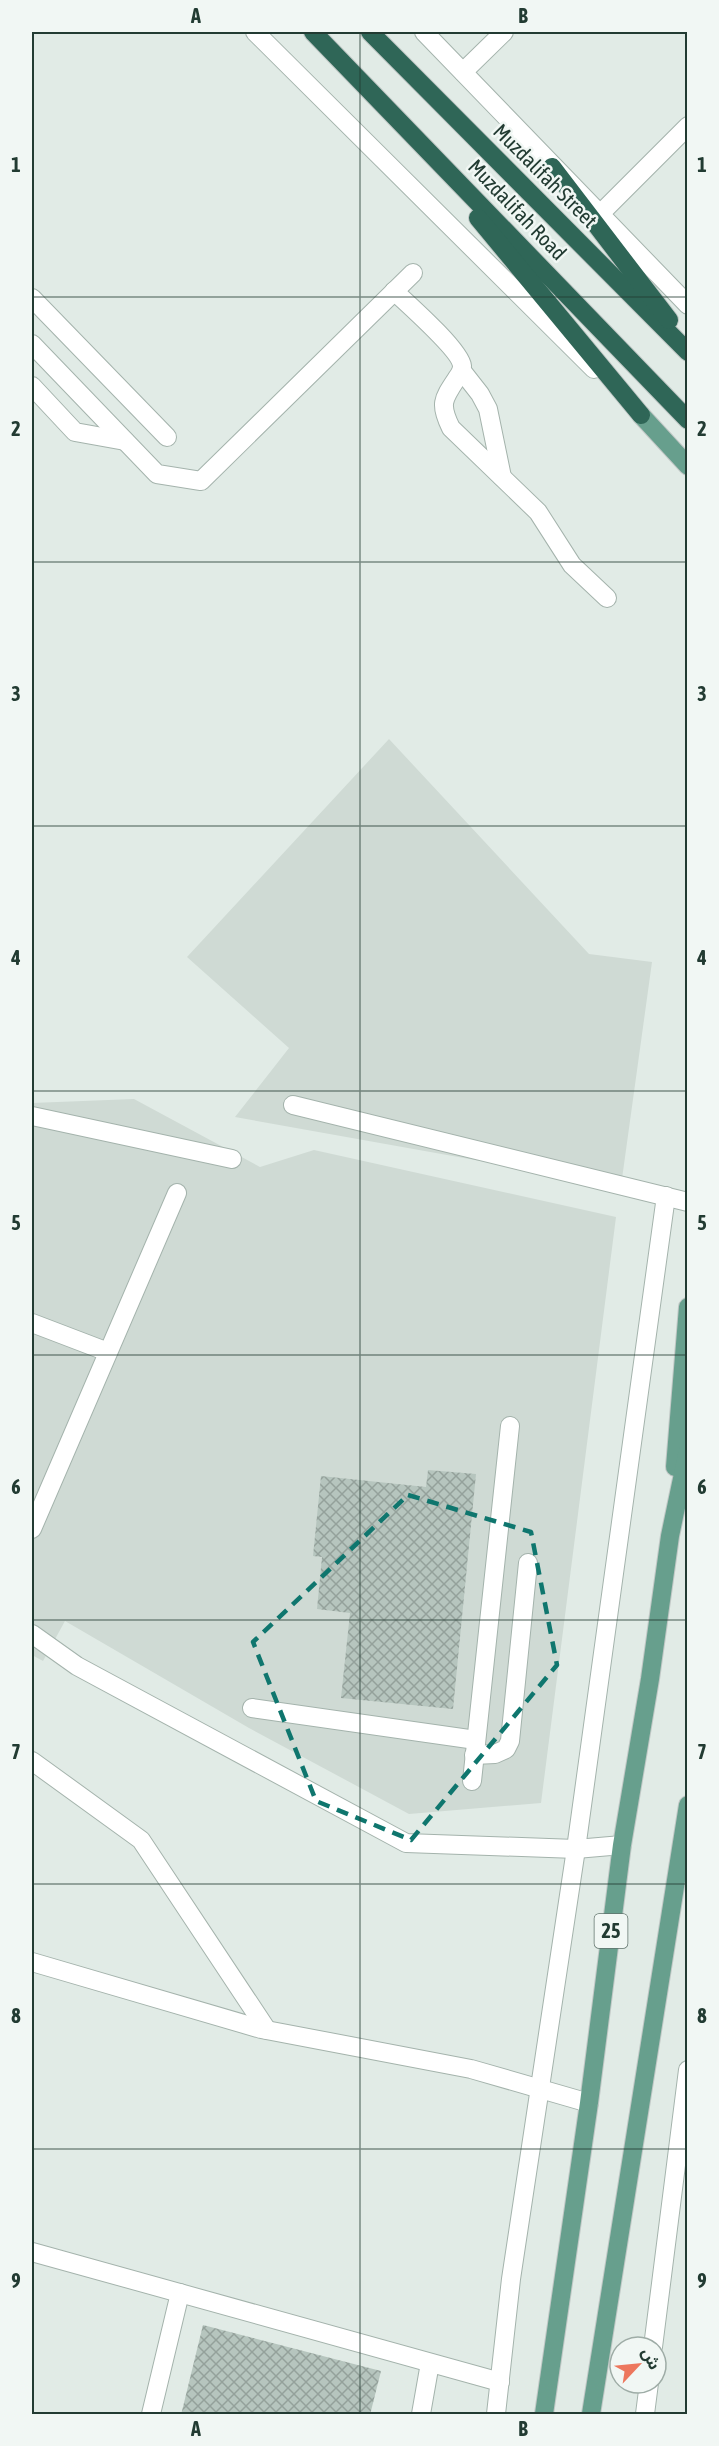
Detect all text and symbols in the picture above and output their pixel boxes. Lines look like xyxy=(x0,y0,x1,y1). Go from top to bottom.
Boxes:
text: A xyxy=(190,4,201,27)
text: B xyxy=(518,4,528,27)
street label: Muzdalifah Street xyxy=(489,119,602,232)
text: 1 xyxy=(11,153,21,176)
text: 1 xyxy=(697,153,707,176)
street label: Muzdalifah Road xyxy=(464,154,572,265)
text: 2 xyxy=(11,417,21,440)
text: 2 xyxy=(697,417,707,440)
text: 3 xyxy=(11,682,21,705)
text: 3 xyxy=(697,682,707,705)
text: 4 xyxy=(10,946,21,969)
text: 4 xyxy=(696,946,707,969)
text: 5 xyxy=(11,1211,21,1234)
text: 5 xyxy=(697,1211,707,1234)
text: 6 xyxy=(11,1475,21,1498)
text: 6 xyxy=(697,1475,707,1498)
text: 7 xyxy=(11,1740,21,1763)
text: 7 xyxy=(697,1740,707,1763)
road number: 25 xyxy=(594,1914,628,1948)
text: 8 xyxy=(11,2004,21,2027)
text: 8 xyxy=(697,2004,707,2027)
text: 9 xyxy=(11,2269,21,2292)
text: 9 xyxy=(697,2269,707,2292)
north arrow xyxy=(608,2335,668,2395)
text: ش xyxy=(638,2345,664,2373)
text: A xyxy=(190,2417,201,2440)
text: B xyxy=(518,2417,528,2440)

